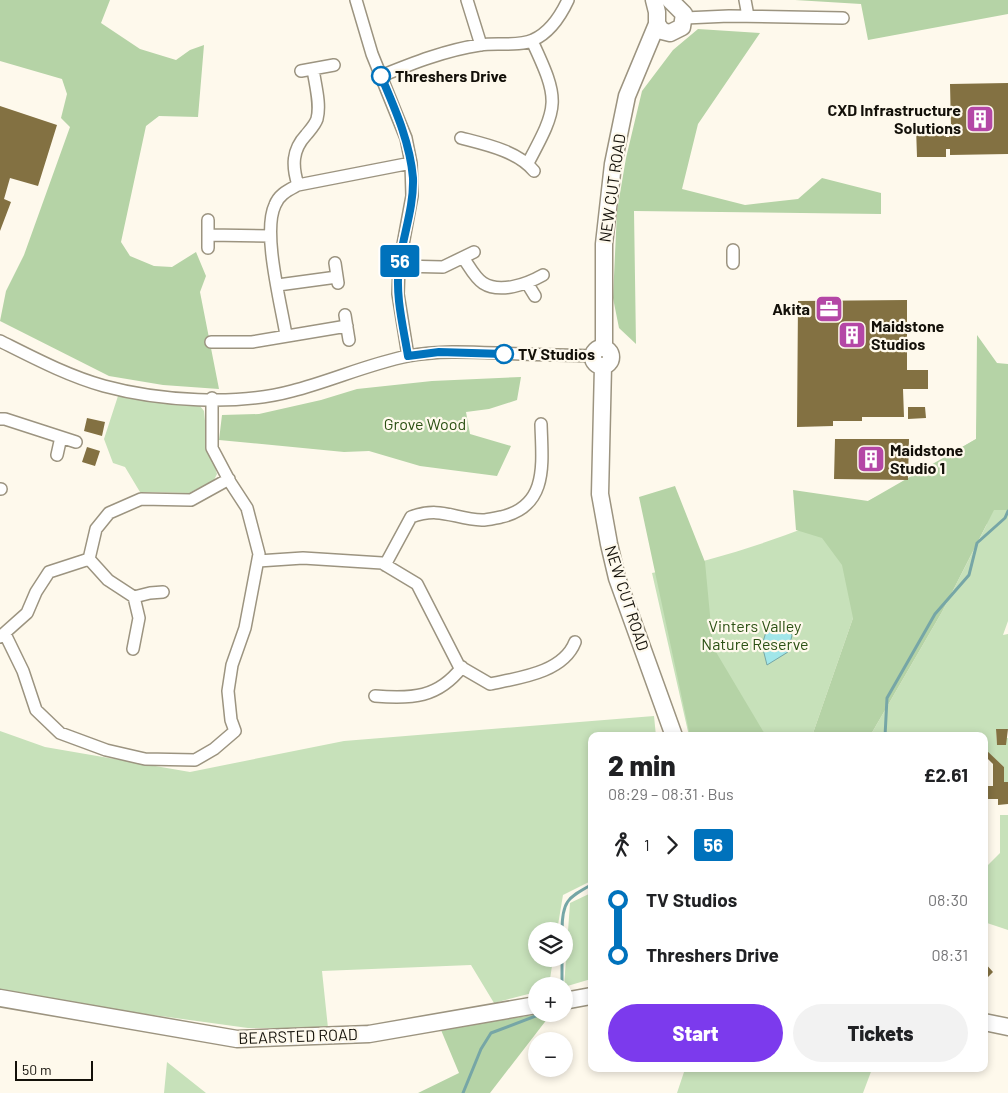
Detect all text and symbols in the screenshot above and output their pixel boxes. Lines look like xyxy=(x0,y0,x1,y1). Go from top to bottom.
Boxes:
marker: Threshers Drive xyxy=(371,66,391,86)
place label: Threshers Drive xyxy=(395,66,507,85)
place label: CXD Infrastructure Solutions xyxy=(828,100,961,137)
building icon: CXD Infrastructure Solutions xyxy=(965,104,995,134)
street label: NEW CUT ROAD xyxy=(594,132,629,243)
line badge: 56 xyxy=(378,245,422,277)
text: 56 xyxy=(390,250,410,272)
office icon: Akita xyxy=(814,294,844,324)
place label: Akita xyxy=(772,299,810,318)
place label: Maidstone Studios xyxy=(871,316,945,353)
building icon: Maidstone Studios xyxy=(837,320,867,350)
marker: TV Studios xyxy=(494,344,514,364)
place label: TV Studios xyxy=(518,344,595,363)
park label: Grove Wood xyxy=(384,414,466,433)
place label: Maidstone Studio 1 xyxy=(890,440,964,477)
building icon: Maidstone Studio 1 xyxy=(856,444,886,474)
street label: NEW CUT ROAD xyxy=(602,543,653,653)
park label: Vinters Valley Nature Reserve xyxy=(701,616,809,653)
text: 2 min xyxy=(608,748,676,782)
text: £2.61 xyxy=(924,763,968,786)
text: 08:29 – 08:31 · Bus xyxy=(608,784,734,803)
icon: walk xyxy=(608,831,636,859)
icon: forward xyxy=(658,831,686,859)
text: 56 xyxy=(704,834,723,856)
text: 1 xyxy=(644,835,650,854)
text: TV Studios xyxy=(646,888,737,911)
text: 08:30 xyxy=(928,890,968,909)
map controls xyxy=(528,922,573,1077)
button: layers xyxy=(528,922,573,967)
text: Threshers Drive xyxy=(646,943,779,966)
text: 08:31 xyxy=(931,945,968,964)
button: + xyxy=(528,977,573,1022)
button: Start xyxy=(608,1004,783,1062)
button: Tickets xyxy=(793,1004,968,1062)
street label: BEARSTED ROAD xyxy=(238,1024,358,1047)
button: − xyxy=(528,1032,573,1077)
scale bar xyxy=(15,1058,92,1081)
text: 50 m xyxy=(22,1061,51,1078)

